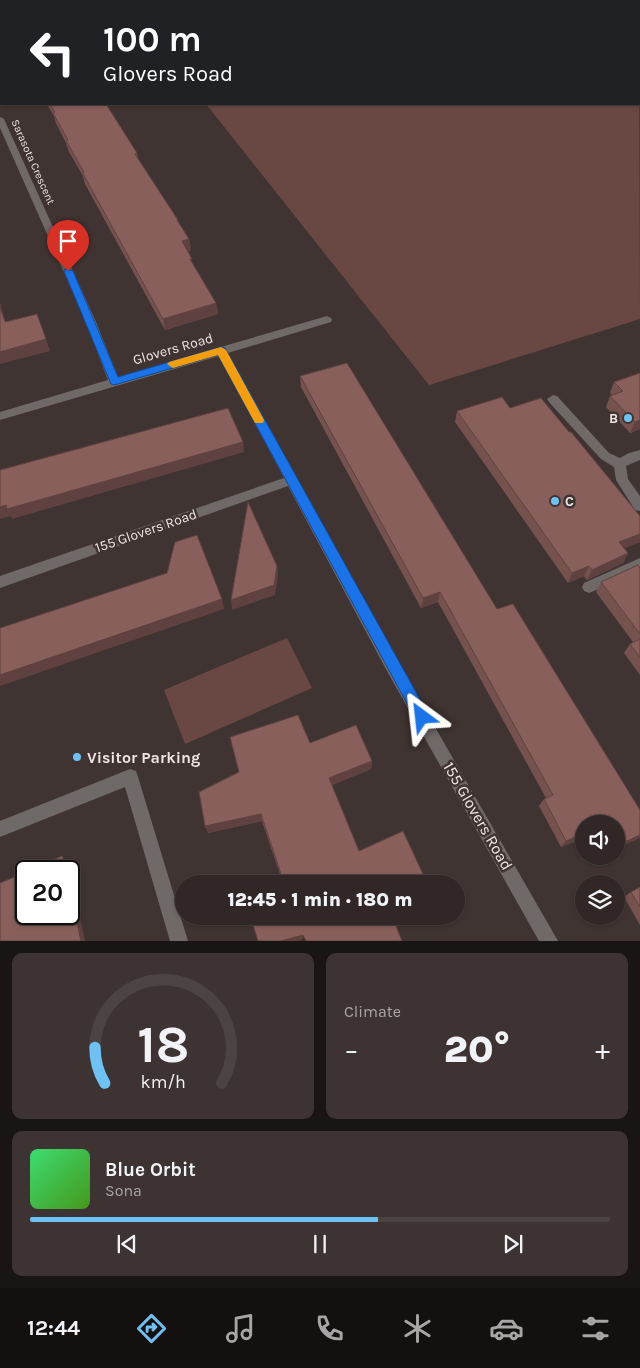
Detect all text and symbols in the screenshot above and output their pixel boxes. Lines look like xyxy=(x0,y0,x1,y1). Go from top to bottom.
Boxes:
text: 100 m xyxy=(103,19,202,60)
icon: left xyxy=(20,20,85,85)
text: Glovers Road xyxy=(103,61,233,87)
street label: Sarasota Crescent xyxy=(8,118,58,206)
pin xyxy=(47,220,89,271)
icon: arrive xyxy=(54,227,82,255)
street label: Glovers Road xyxy=(131,329,215,369)
place label: B xyxy=(609,410,618,427)
marker: B xyxy=(622,412,634,424)
place label: C xyxy=(565,493,574,510)
marker: C xyxy=(549,495,561,507)
street label: 155 Glovers Road xyxy=(93,506,199,556)
position arrow xyxy=(395,690,447,742)
place label: Visitor Parking xyxy=(87,748,200,767)
marker: Visitor Parking xyxy=(71,751,83,763)
street label: 155 Glovers Road xyxy=(439,759,517,873)
map controls xyxy=(575,815,625,925)
button: sound xyxy=(575,815,625,865)
speed limit sign: 20 xyxy=(15,860,80,925)
button: layers xyxy=(575,875,625,925)
text: 12:45 · 1 min · 180 m xyxy=(228,889,412,911)
text: Climate xyxy=(344,1002,401,1021)
text: 18 xyxy=(137,1014,189,1075)
text: 20° xyxy=(444,1027,510,1072)
text: − xyxy=(344,1033,359,1066)
text: + xyxy=(595,1033,610,1066)
text: km/h xyxy=(140,1072,186,1093)
text: Blue Orbit xyxy=(105,1159,196,1181)
text: Sona xyxy=(105,1181,142,1200)
icon: previous xyxy=(113,1230,141,1258)
icon: pause xyxy=(306,1230,334,1258)
icon: next xyxy=(499,1230,527,1258)
icon: directions xyxy=(134,1311,169,1346)
icon: music xyxy=(223,1311,258,1346)
icon: phone xyxy=(312,1311,347,1346)
icon: climate xyxy=(400,1311,435,1346)
icon: car xyxy=(489,1311,524,1346)
icon: filters xyxy=(578,1311,613,1346)
text: 12:44 xyxy=(27,1315,80,1341)

